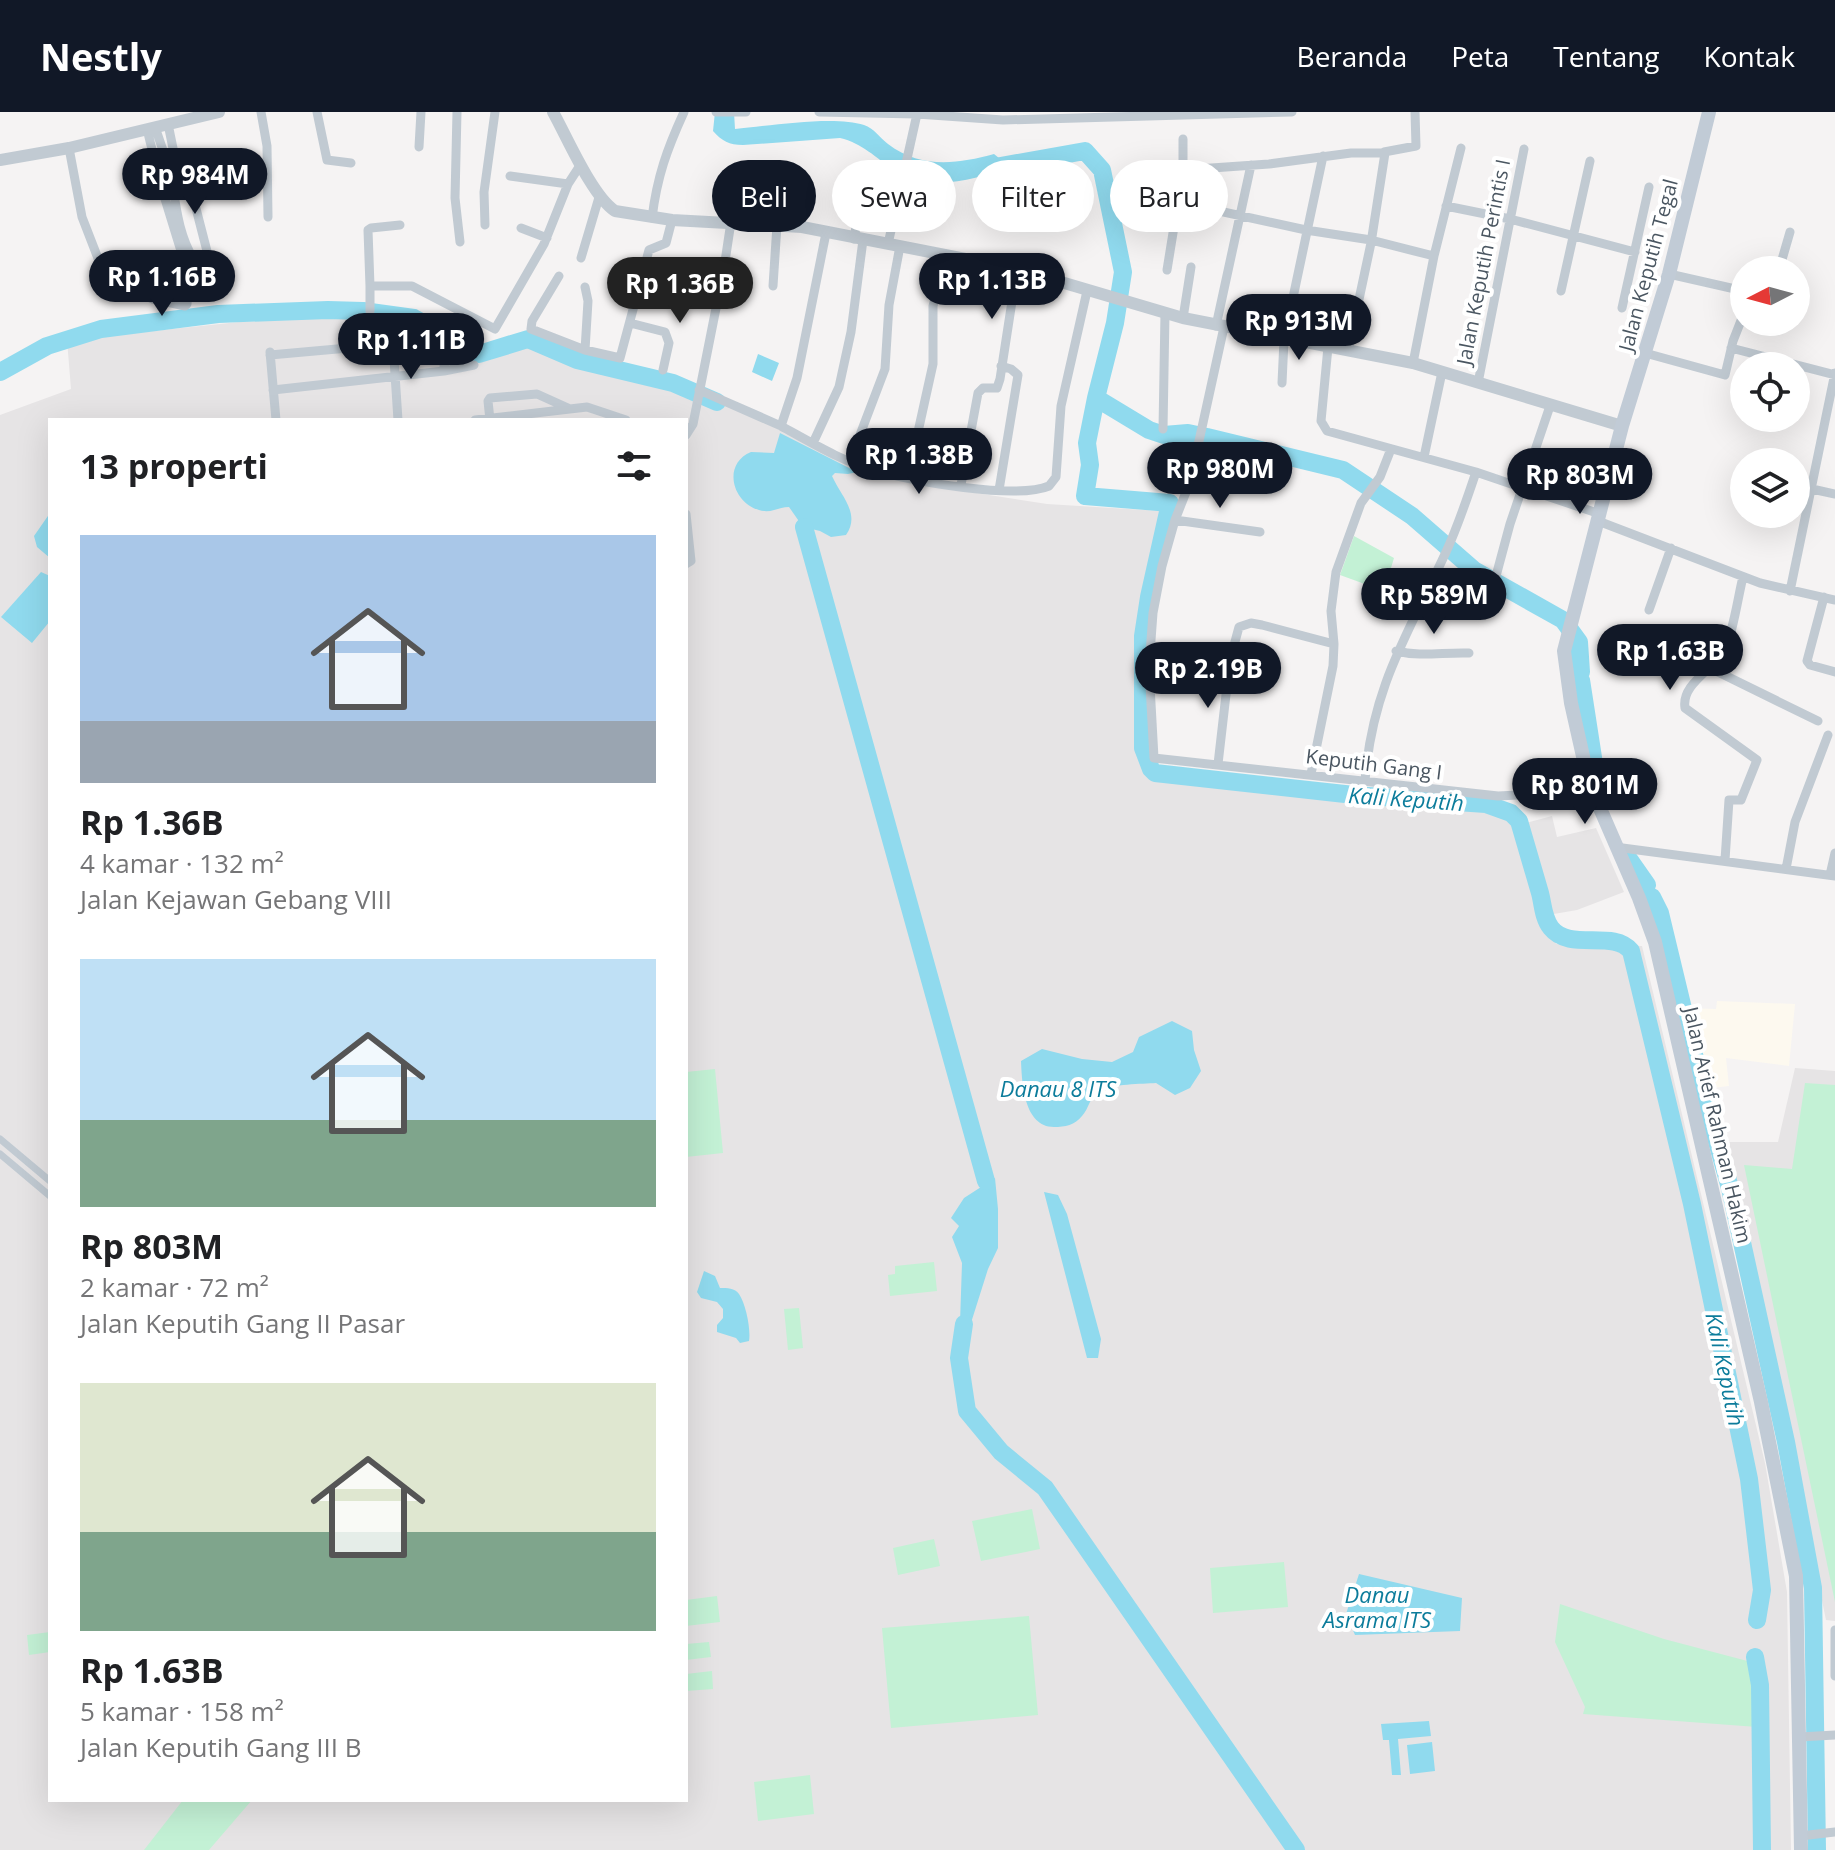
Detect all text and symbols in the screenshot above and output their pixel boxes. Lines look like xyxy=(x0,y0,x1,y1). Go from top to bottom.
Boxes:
text: Nestly xyxy=(40,30,162,82)
text: Beranda xyxy=(1297,37,1407,75)
text: Peta xyxy=(1451,37,1509,75)
text: Tentang xyxy=(1553,37,1660,75)
text: Kontak xyxy=(1704,37,1795,75)
pin: Rp 984M xyxy=(121,148,269,216)
text: Rp 984M xyxy=(140,156,250,192)
street label: Jalan Keputih Perintis I xyxy=(1449,157,1516,369)
chip: Beli xyxy=(712,160,816,232)
chip: Sewa xyxy=(832,160,956,232)
chip: Filter xyxy=(972,160,1094,232)
chip: Baru xyxy=(1110,160,1228,232)
street label: Jalan Keputih Tegal xyxy=(1612,176,1684,356)
pin: Rp 1.16B xyxy=(79,250,245,318)
pin: Rp 1.13B xyxy=(909,253,1075,321)
north arrow xyxy=(1730,256,1810,336)
map controls xyxy=(1730,256,1810,528)
pin: Rp 1.36B xyxy=(597,257,763,325)
text: Rp 1.16B xyxy=(107,258,217,294)
text: Rp 1.13B xyxy=(937,261,1047,297)
text: Rp 1.36B xyxy=(625,265,735,301)
pin: Rp 913M xyxy=(1225,294,1373,362)
text: Rp 913M xyxy=(1244,302,1354,338)
pin: Rp 1.11B xyxy=(328,313,494,381)
text: Rp 1.11B xyxy=(356,321,466,357)
button: locate xyxy=(1730,352,1810,432)
pin: Rp 1.38B xyxy=(836,428,1002,496)
text: Rp 1.38B xyxy=(864,436,974,472)
pin: Rp 980M xyxy=(1146,442,1294,510)
text: 13 properti xyxy=(80,443,268,489)
icon: filters xyxy=(612,444,656,488)
pin: Rp 803M xyxy=(1506,448,1654,516)
button: layers xyxy=(1730,448,1810,528)
text: Rp 980M xyxy=(1165,450,1275,486)
text: Rp 803M xyxy=(1525,456,1635,492)
pin: Rp 589M xyxy=(1360,568,1508,636)
text: Rp 589M xyxy=(1379,576,1489,612)
icon: home xyxy=(296,587,440,731)
pin: Rp 1.63B xyxy=(1587,624,1753,692)
text: Rp 1.63B xyxy=(1615,632,1725,668)
pin: Rp 2.19B xyxy=(1125,642,1291,710)
text: Rp 2.19B xyxy=(1153,650,1263,686)
street label: Keputih Gang I xyxy=(1304,742,1444,786)
pin: Rp 801M xyxy=(1511,758,1659,826)
text: Rp 801M xyxy=(1530,766,1640,802)
water label: Kali Keputih xyxy=(1347,779,1465,817)
text: Rp 1.36B xyxy=(80,799,224,845)
text: 4 kamar · 132 m² xyxy=(80,845,284,881)
text: Jalan Kejawan Gebang VIII xyxy=(80,881,392,917)
street label: Jalan Arief Rahman Hakim xyxy=(1677,1002,1758,1246)
icon: home xyxy=(296,1011,440,1155)
water label: Danau 8 ITS xyxy=(1000,1073,1117,1103)
text: Rp 803M xyxy=(80,1223,223,1269)
text: 2 kamar · 72 m² xyxy=(80,1269,269,1305)
text: Jalan Keputih Gang II Pasar xyxy=(80,1305,405,1341)
water label: Kali Keputih xyxy=(1699,1309,1753,1429)
icon: home xyxy=(296,1435,440,1579)
water label: Danau Asrama ITS xyxy=(1321,1579,1432,1634)
text: Rp 1.63B xyxy=(80,1647,224,1693)
text: 5 kamar · 158 m² xyxy=(80,1693,284,1729)
text: Jalan Keputih Gang III B xyxy=(80,1729,362,1765)

